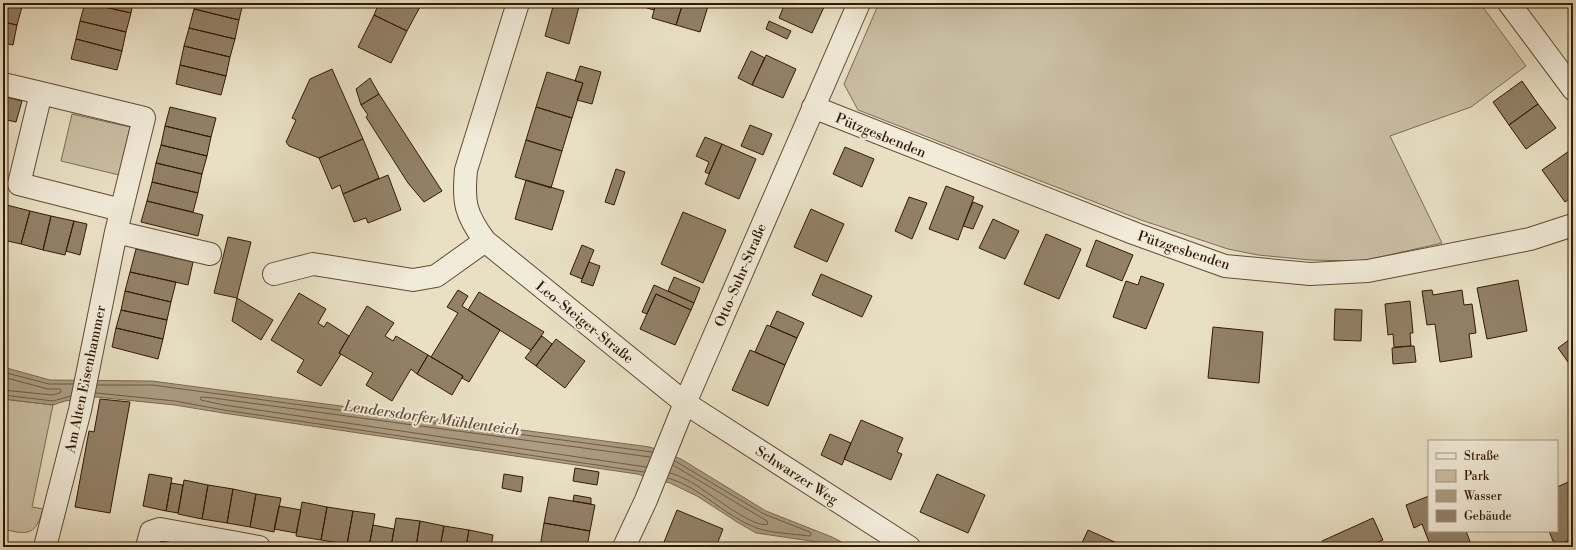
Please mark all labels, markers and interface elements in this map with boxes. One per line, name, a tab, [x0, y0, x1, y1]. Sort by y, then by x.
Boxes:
street label: Pützgesbenden	[833, 110, 929, 163]
street label: Otto-Suhr-Straße	[711, 221, 771, 330]
street label: Pützgesbenden	[1135, 227, 1233, 275]
street label: Leo-Steiger-Straße	[532, 278, 637, 368]
street label: Am Alten Eisenhammer	[61, 304, 110, 456]
water label: Lendersdorfer Mühlenteich	[342, 397, 522, 440]
legend	[1428, 440, 1558, 532]
street label: Schwarzer Weg	[752, 442, 842, 510]
text: Straße	[1464, 449, 1499, 464]
text: Park	[1464, 469, 1490, 484]
text: Wasser	[1463, 489, 1502, 504]
text: Gebäude	[1464, 509, 1512, 524]

